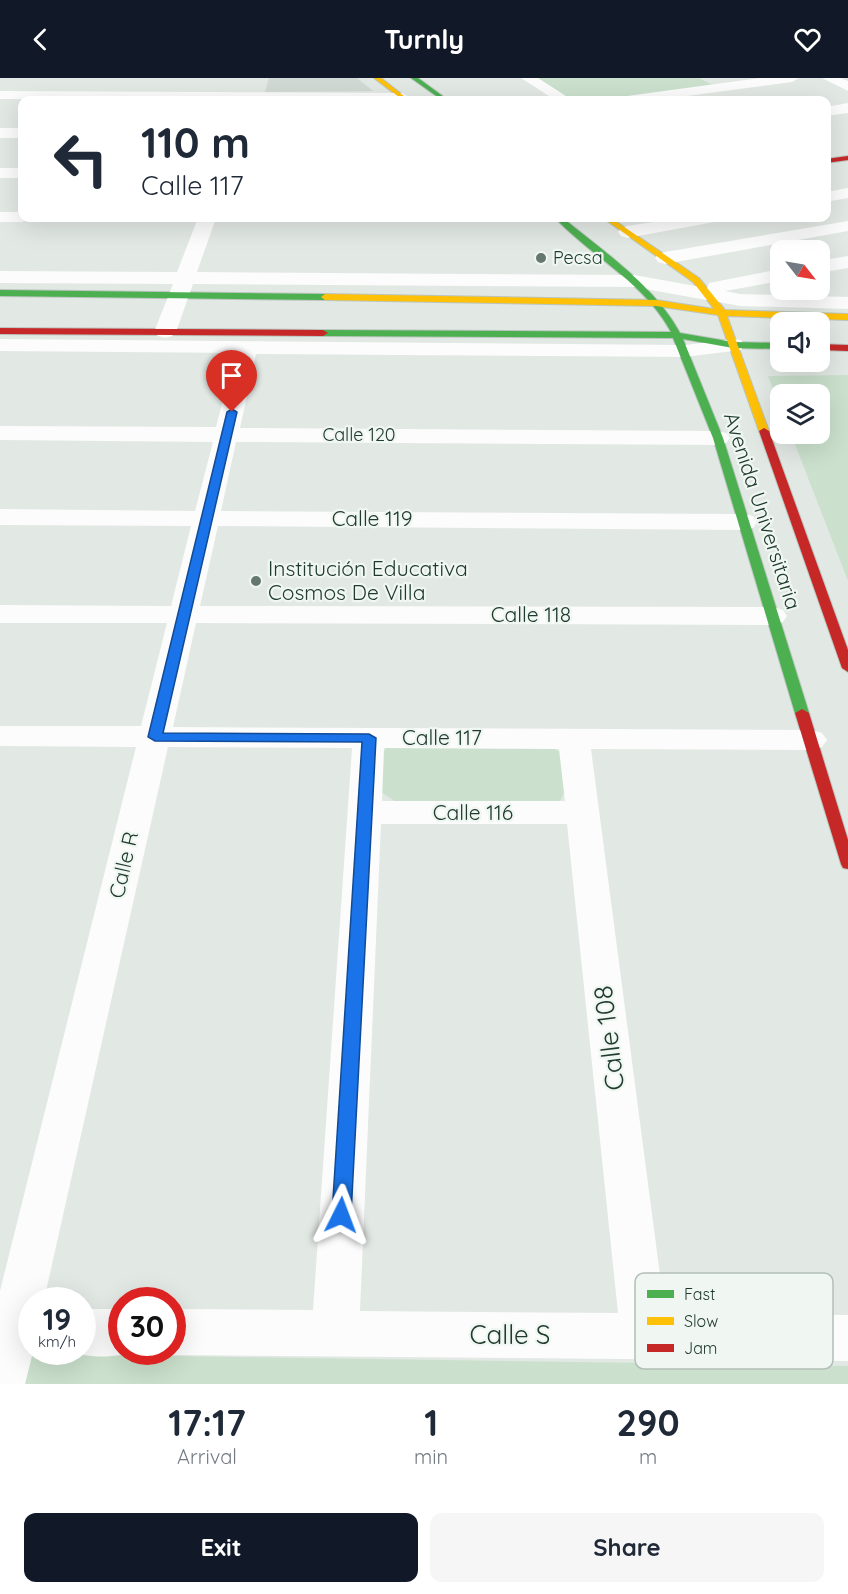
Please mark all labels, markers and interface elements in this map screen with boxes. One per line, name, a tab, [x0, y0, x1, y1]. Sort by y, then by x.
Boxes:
text: Turnly	[384, 22, 464, 56]
icon: back	[24, 23, 57, 56]
icon: heart	[791, 23, 824, 56]
text: 110 m	[141, 116, 250, 169]
icon: left	[42, 120, 120, 198]
text: Calle 117	[141, 168, 244, 202]
north arrow	[770, 240, 830, 300]
map controls	[770, 240, 830, 444]
place label: Pecsa	[553, 246, 603, 269]
marker: Pecsa	[534, 251, 548, 265]
button: sound	[770, 312, 830, 372]
pin	[206, 350, 257, 412]
icon: arrive	[215, 359, 248, 392]
button: layers	[770, 384, 830, 444]
street label: Avenida Universitaria	[719, 409, 807, 613]
street label: Calle 120	[322, 423, 396, 446]
street label: Calle 119	[332, 505, 412, 531]
place label: Institución Educativa Cosmos De Villa	[268, 555, 468, 605]
marker: Institución Educativa Cosmos De Villa	[249, 574, 263, 588]
street label: Calle 118	[491, 601, 571, 627]
street label: Calle 117	[402, 724, 482, 750]
street label: Calle 116	[433, 799, 513, 825]
street label: Calle R	[103, 829, 143, 901]
street label: Calle 108	[586, 984, 631, 1092]
position arrow	[309, 1183, 373, 1247]
legend	[635, 1273, 833, 1369]
text: Fast	[684, 1284, 715, 1304]
speed limit sign: 30	[108, 1287, 186, 1365]
text: 19	[43, 1300, 71, 1338]
text: Slow	[684, 1311, 718, 1331]
street label: Calle S	[470, 1318, 550, 1351]
text: km/h	[38, 1332, 76, 1351]
text: Jam	[684, 1338, 717, 1358]
text: 17:17	[168, 1400, 246, 1445]
text: 1	[424, 1400, 438, 1445]
text: 290	[617, 1400, 680, 1445]
text: Arrival	[177, 1444, 237, 1469]
text: min	[414, 1444, 448, 1469]
text: m	[639, 1444, 657, 1469]
button: Exit	[24, 1513, 418, 1582]
button: Share	[430, 1513, 824, 1582]

